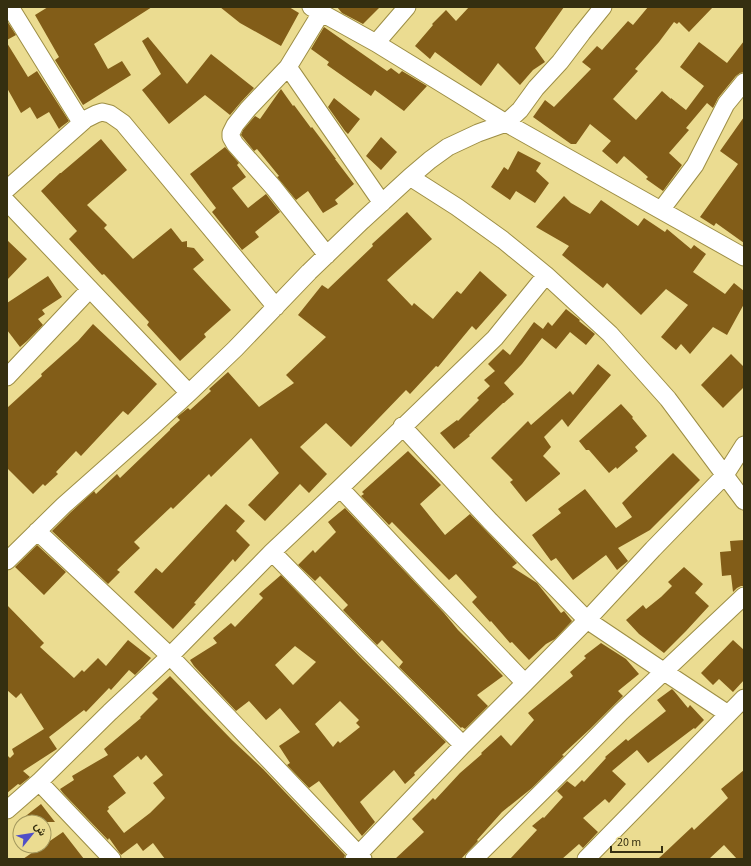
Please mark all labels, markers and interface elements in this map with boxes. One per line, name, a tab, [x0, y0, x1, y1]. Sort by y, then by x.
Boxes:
north arrow	[12, 814, 52, 854]
text: ش	[30, 820, 50, 839]
scale bar	[611, 828, 662, 854]
text: 20 m	[617, 834, 641, 851]

